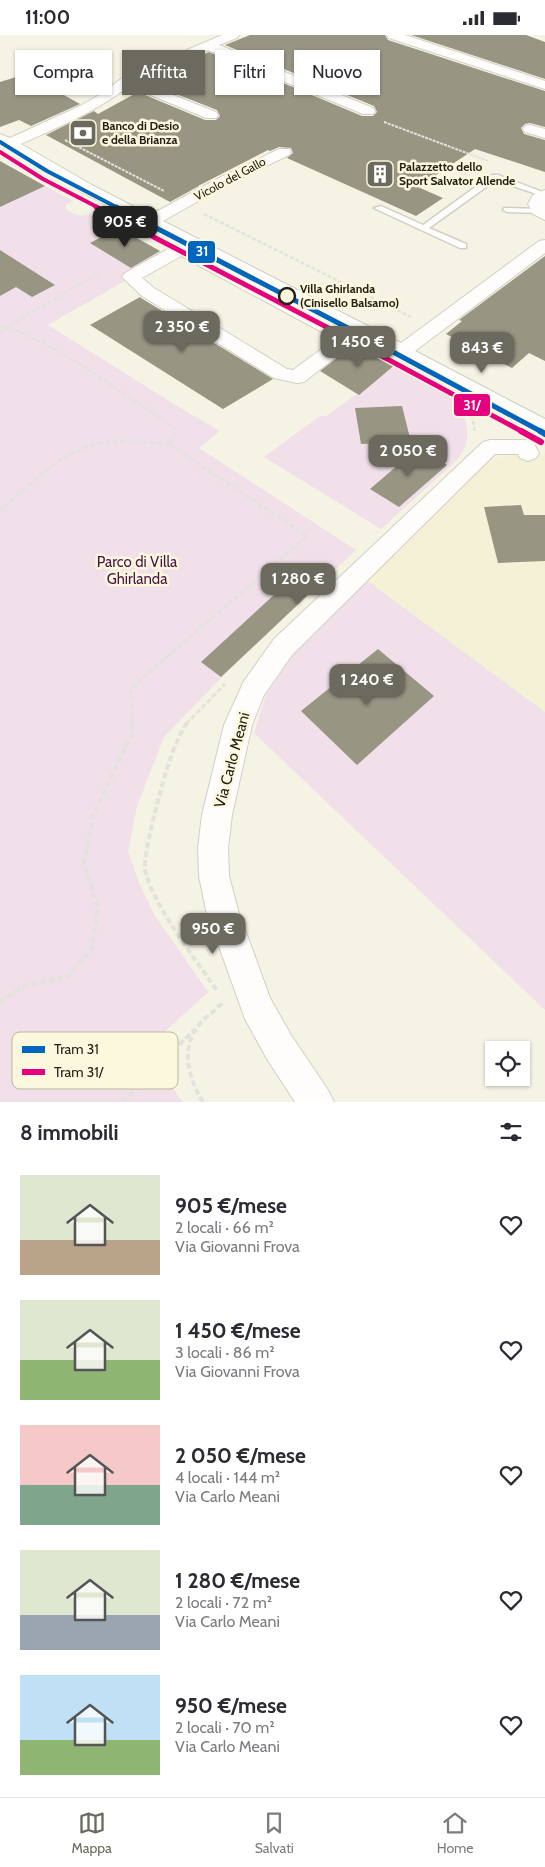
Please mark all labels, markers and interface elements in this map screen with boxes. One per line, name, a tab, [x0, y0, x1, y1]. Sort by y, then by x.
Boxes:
text: 11:00	[25, 6, 70, 29]
chip: Compra	[15, 50, 112, 95]
chip: Affitta	[122, 50, 205, 95]
chip: Filtri	[215, 50, 284, 95]
chip: Nuovo	[294, 50, 380, 95]
bank icon: Banco di Desio e della Brianza	[68, 118, 98, 148]
place label: Banco di Desio e della Brianza	[102, 118, 179, 147]
street label: Vicolo del Gallo	[191, 153, 268, 204]
building icon: Palazzetto dello Sport Salvator Allende	[365, 159, 395, 189]
place label: Palazzetto dello Sport Salvator Allende	[399, 159, 515, 188]
pin: 905 €	[90, 205, 160, 248]
text: 905 €	[104, 212, 146, 231]
line badge: 31	[187, 240, 216, 264]
text: 31	[196, 242, 208, 260]
place label: Villa Ghirlanda (Cinisello Balsamo)	[300, 281, 399, 310]
marker: Villa Ghirlanda (Cinisello Balsamo)	[278, 287, 296, 305]
pin: 2 350 €	[136, 311, 228, 353]
text: 2 350 €	[155, 317, 209, 336]
pin: 1 450 €	[312, 325, 404, 368]
pin: 843 €	[447, 331, 517, 374]
text: 1 450 €	[331, 332, 385, 351]
text: 843 €	[461, 338, 503, 357]
line badge: 31/	[453, 393, 491, 417]
text: 31/	[463, 396, 482, 414]
pin: 2 050 €	[362, 435, 454, 477]
text: 2 050 €	[379, 441, 437, 460]
park label: Parco di Villa Ghirlanda	[97, 553, 178, 588]
pin: 1 280 €	[252, 563, 344, 605]
text: 1 280 €	[272, 569, 324, 588]
pin: 1 240 €	[321, 663, 413, 706]
text: 1 240 €	[340, 670, 394, 689]
street label: Via Carlo Meani	[211, 710, 253, 810]
pin: 950 €	[178, 913, 248, 955]
text: 950 €	[192, 919, 234, 938]
legend	[12, 1032, 178, 1089]
text: Tram 31	[54, 1040, 99, 1058]
map controls	[485, 1041, 530, 1086]
button: locate	[485, 1041, 530, 1086]
text: Tram 31/	[54, 1063, 104, 1081]
icon: filters	[497, 1118, 525, 1146]
text: 8 immobili	[20, 1120, 119, 1145]
text: 905 €/mese	[175, 1193, 287, 1218]
icon: home	[60, 1195, 120, 1255]
icon: heart	[497, 1211, 525, 1239]
text: 2 locali · 66 m²	[175, 1218, 274, 1237]
text: Via Giovanni Frova	[175, 1237, 300, 1256]
text: 1 450 €/mese	[175, 1318, 301, 1343]
icon: home	[60, 1320, 120, 1380]
icon: heart	[497, 1336, 525, 1364]
text: 3 locali · 86 m²	[175, 1343, 275, 1362]
text: Via Giovanni Frova	[175, 1362, 300, 1381]
text: 2 050 €/mese	[175, 1443, 306, 1468]
icon: home	[60, 1445, 120, 1505]
icon: heart	[497, 1461, 525, 1489]
text: 4 locali · 144 m²	[175, 1468, 280, 1487]
text: Via Carlo Meani	[175, 1487, 280, 1506]
text: 1 280 €/mese	[175, 1568, 300, 1593]
icon: home	[60, 1570, 120, 1630]
icon: heart	[497, 1586, 525, 1614]
text: 2 locali · 72 m²	[175, 1593, 272, 1612]
text: Via Carlo Meani	[175, 1612, 280, 1631]
text: 950 €/mese	[175, 1693, 287, 1718]
icon: home	[60, 1695, 120, 1755]
icon: heart	[497, 1711, 525, 1739]
text: 2 locali · 70 m²	[175, 1718, 275, 1737]
text: Via Carlo Meani	[175, 1737, 280, 1756]
tab: Mappa	[71, 1809, 112, 1857]
tab: Salvati	[255, 1809, 294, 1857]
tab: Home	[437, 1809, 474, 1857]

